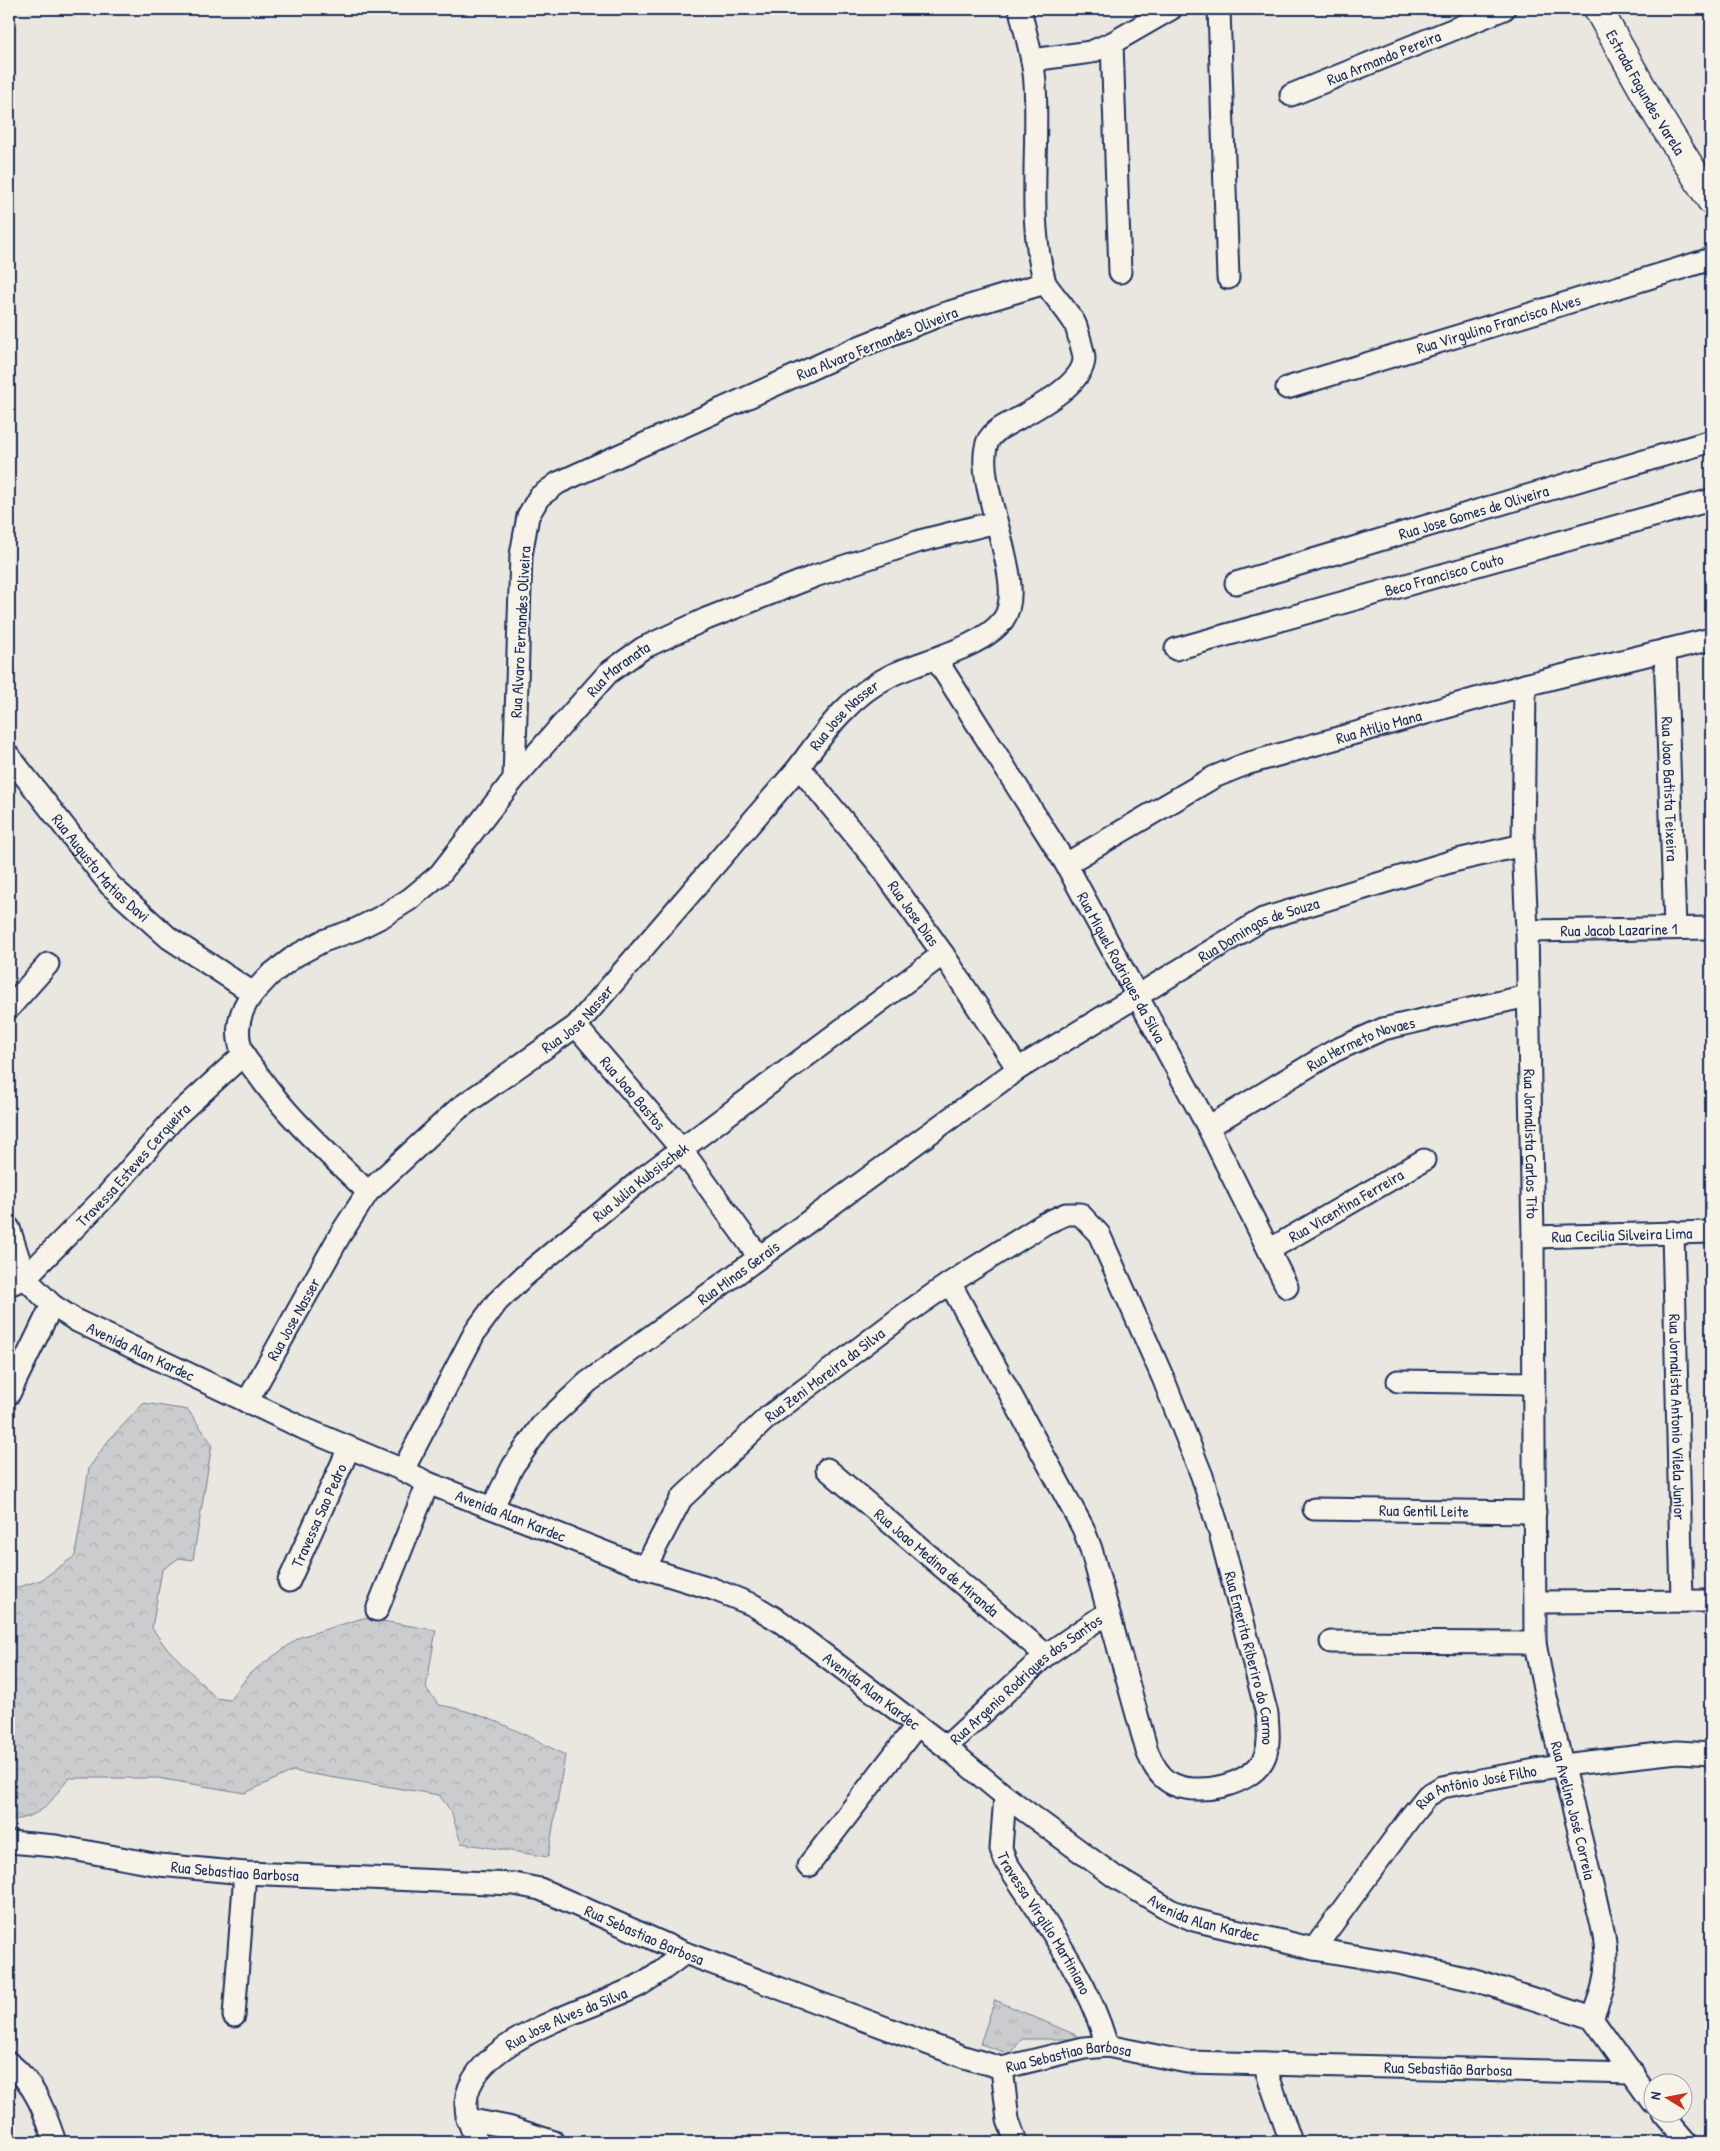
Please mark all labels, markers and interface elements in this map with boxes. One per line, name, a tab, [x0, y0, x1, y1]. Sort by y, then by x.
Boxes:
street label: Rua Armando Pereira	[1323, 25, 1444, 90]
street label: Estrada Fagundes Varela	[1601, 26, 1691, 159]
street label: Rua Virgulino Francisco Alves	[1414, 288, 1583, 359]
street label: Rua Alvaro Fernandes Oliveira	[793, 301, 961, 385]
street label: Rua Jose Gomes de Oliveira	[1396, 479, 1551, 545]
street label: Rua Alvaro Fernandes Oliveira	[505, 546, 535, 718]
street label: Beco Francisco Couto	[1382, 547, 1506, 601]
street label: Rua Maranata	[581, 636, 653, 701]
street label: Rua Jose Nasser	[804, 674, 883, 755]
street label: Rua Atilio Mana	[1333, 704, 1424, 749]
street label: Rua Joao Batista Teixeira	[1656, 716, 1684, 862]
street label: Rua Augusto Matias Davi	[47, 809, 155, 927]
street label: Rua Jose Dias	[883, 876, 945, 950]
street label: Rua Miguel Rodrigues da Silva	[1072, 888, 1171, 1046]
street label: Rua Domingos de Souza	[1194, 892, 1322, 967]
street label: Rua Jacob Lazarine 1	[1560, 918, 1678, 941]
street label: Rua Jose Nasser	[537, 980, 618, 1058]
street label: Rua Hermeto Novaes	[1302, 1011, 1417, 1076]
street label: Rua Joao Bastos	[595, 1051, 671, 1135]
street label: Rua Jornalista Carlos Tito	[1519, 1069, 1544, 1220]
street label: Travessa Esteves Cerqueira	[71, 1098, 195, 1231]
street label: Rua Julia Kubsischek	[587, 1137, 693, 1227]
street label: Rua Vicentina Ferreira	[1284, 1163, 1407, 1247]
street label: Rua Cecilia Silveira Lima	[1551, 1222, 1693, 1247]
street label: Rua Minas Gerais	[693, 1235, 784, 1310]
street label: Rua Jose Nasser	[261, 1273, 325, 1365]
street label: Rua Jornalista Antonio Vilela Junior	[1664, 1313, 1691, 1520]
street label: Avenida Alan Kardec	[83, 1316, 199, 1386]
street label: Rua Zeni Moreira da Silva	[760, 1322, 889, 1427]
street label: Travessa Sao Pedro	[286, 1459, 352, 1571]
street label: Avenida Alan Kardec	[453, 1484, 570, 1547]
street label: Rua Gentil Leite	[1379, 1499, 1470, 1522]
street label: Rua Joao Medina de Miranda	[870, 1503, 1004, 1621]
street label: Rua Emerita Riberiro do Carmo	[1219, 1569, 1279, 1746]
street label: Rua Argenio Rodrigues dos Santos	[945, 1609, 1106, 1749]
street label: Avenida Alan Kardec	[819, 1647, 926, 1735]
street label: Rua Avelino José Correia	[1546, 1739, 1601, 1882]
street label: Rua Antônio José Filho	[1410, 1759, 1539, 1814]
street label: Travessa Virgilio Martiniano	[992, 1848, 1097, 1998]
street label: Rua Sebastiao Barbosa	[170, 1855, 299, 1886]
street label: Avenida Alan Kardec	[1144, 1888, 1262, 1947]
street label: Rua Sebastiao Barbosa	[581, 1899, 707, 1970]
street label: Rua Jose Alves da Silva	[501, 1982, 630, 2055]
street label: Rua Sebastiao Barbosa	[1003, 2035, 1133, 2078]
street label: Rua Sebastião Barbosa	[1384, 2056, 1512, 2081]
north arrow	[1642, 2074, 1692, 2124]
text: N	[1645, 2090, 1665, 2101]

